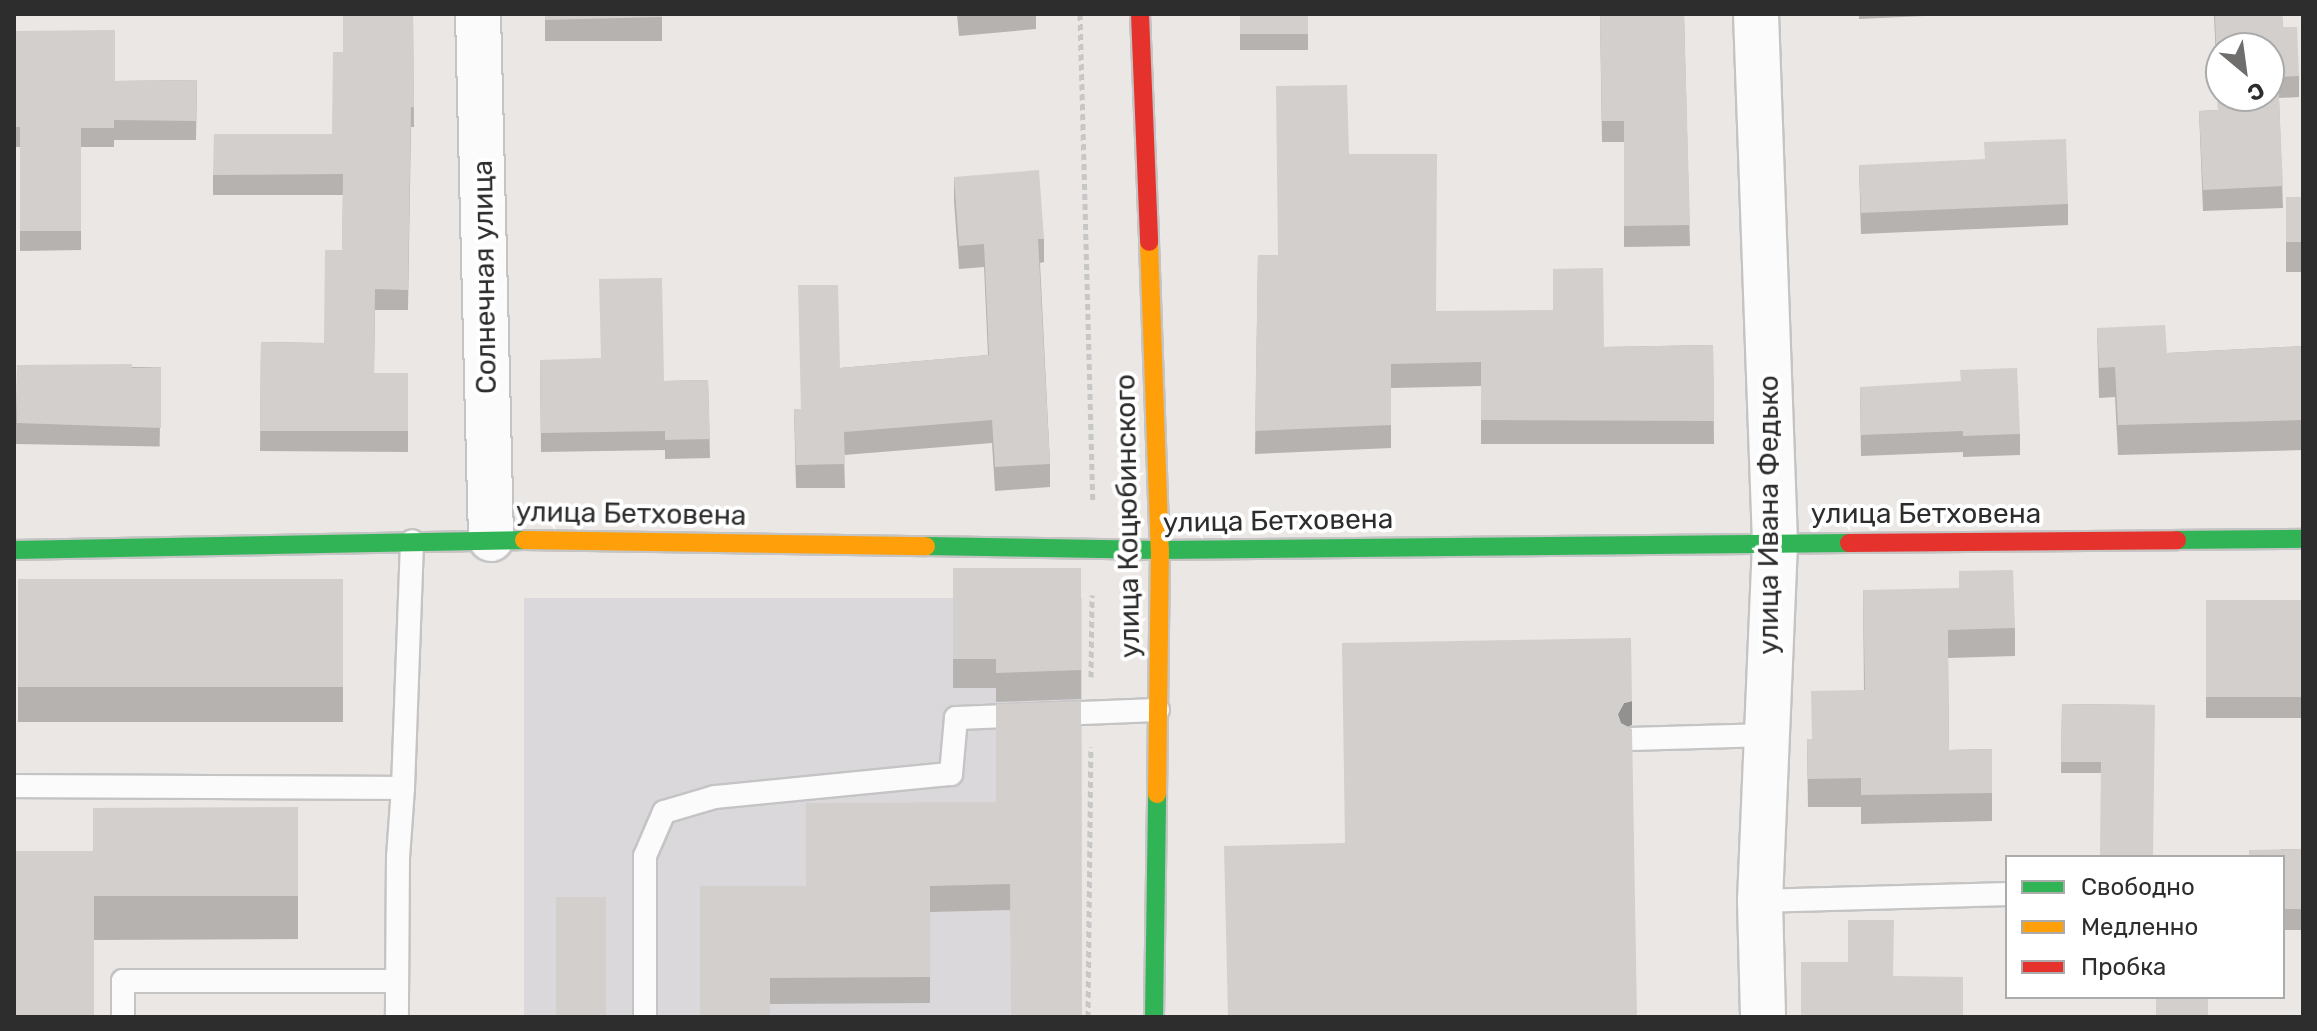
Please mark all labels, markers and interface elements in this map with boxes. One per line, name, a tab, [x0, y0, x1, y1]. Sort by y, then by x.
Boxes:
north arrow	[2205, 32, 2285, 112]
text: С	[2243, 76, 2269, 107]
street label: Солнечная улица	[466, 160, 504, 394]
street label: улица Коцюбинского	[1109, 374, 1147, 658]
street label: улица Ивана Федько	[1752, 375, 1786, 655]
street label: улица Бетховена	[516, 495, 746, 533]
street label: улица Бетховена	[1811, 497, 2041, 531]
street label: улица Бетховена	[1163, 502, 1393, 540]
legend	[2005, 855, 2285, 999]
text: Свободно	[2081, 873, 2195, 901]
text: Медленно	[2081, 913, 2198, 941]
text: Пробка	[2081, 953, 2166, 981]

